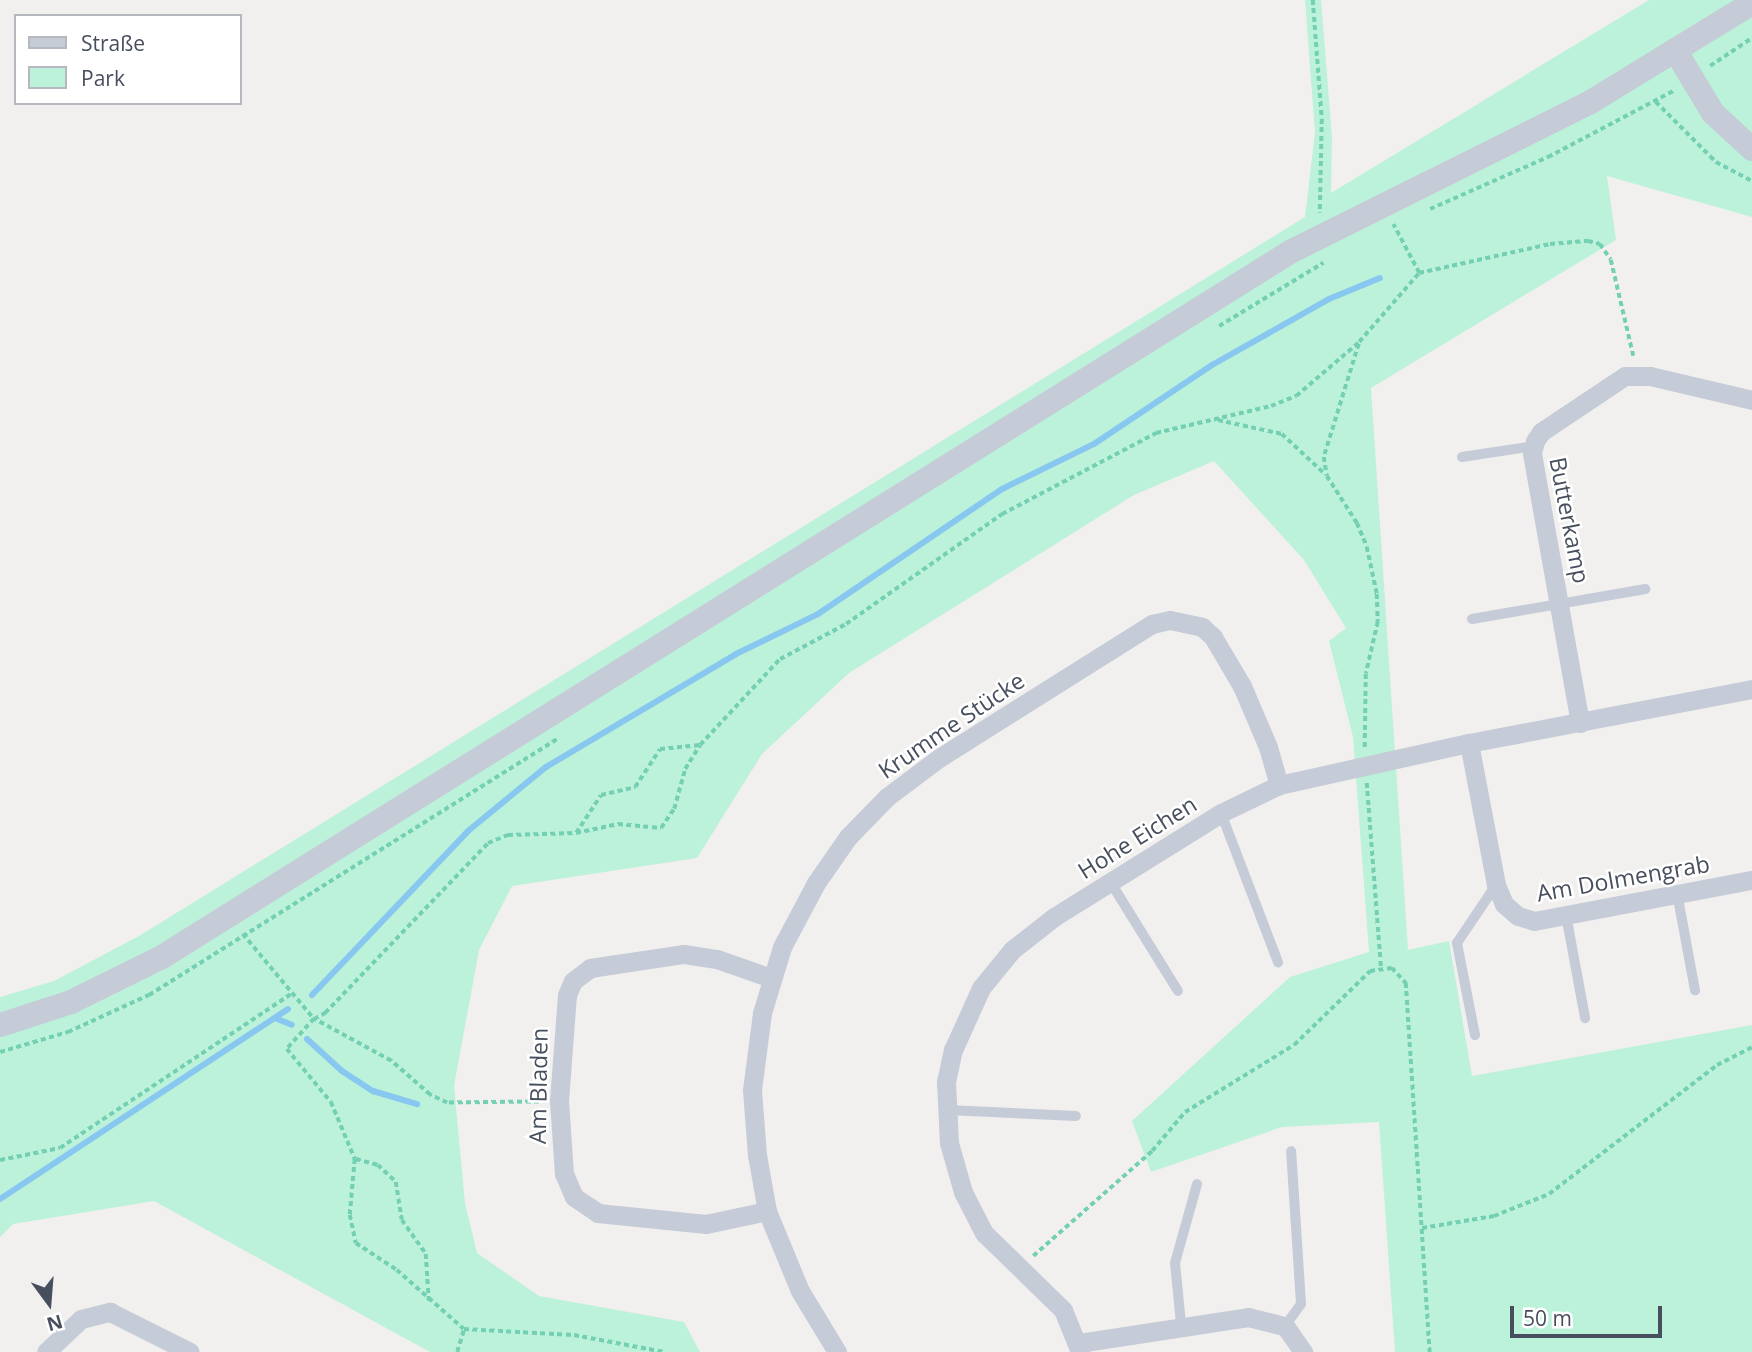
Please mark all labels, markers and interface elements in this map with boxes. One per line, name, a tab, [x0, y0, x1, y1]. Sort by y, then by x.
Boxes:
legend	[14, 14, 242, 105]
text: Straße	[81, 29, 145, 57]
text: Park	[81, 64, 125, 92]
street label: Butterkamp	[1544, 455, 1596, 585]
street label: Krumme Stücke	[873, 666, 1029, 784]
street label: Hohe Eichen	[1073, 790, 1201, 884]
street label: Am Dolmengrab	[1534, 849, 1712, 907]
street label: Am Bladen	[523, 1028, 553, 1144]
north arrow	[14, 1268, 84, 1338]
scale bar	[1514, 1292, 1666, 1336]
text: 50 m	[1523, 1304, 1572, 1332]
text: N	[44, 1309, 66, 1338]

